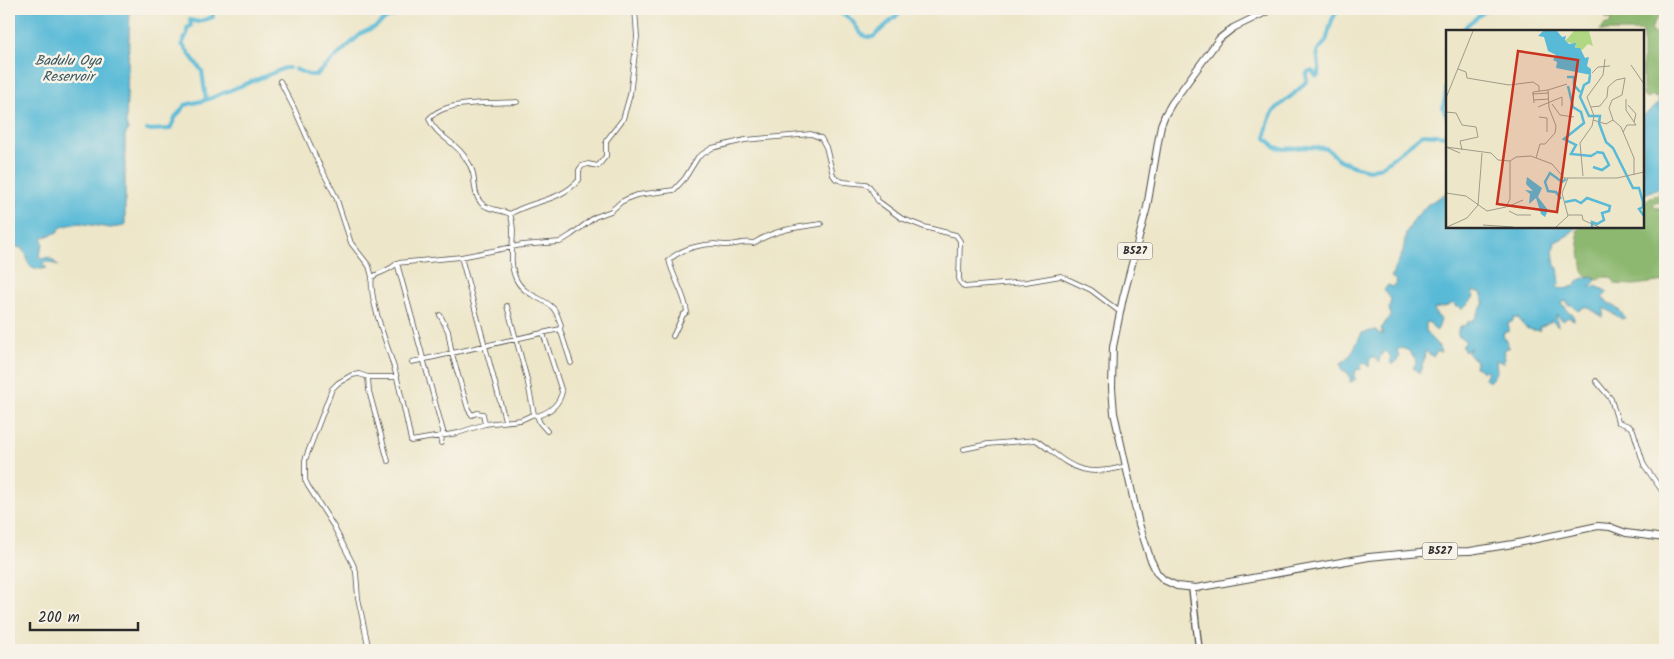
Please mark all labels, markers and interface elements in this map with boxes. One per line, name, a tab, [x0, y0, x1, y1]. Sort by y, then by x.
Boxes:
inset map	[1446, 30, 1644, 228]
water label: Badulu Oya Reservoir	[35, 50, 103, 88]
road number: B527	[1118, 242, 1152, 260]
road number: B527	[1422, 542, 1458, 560]
scale bar	[30, 599, 138, 631]
text: 200 m	[38, 606, 80, 630]

